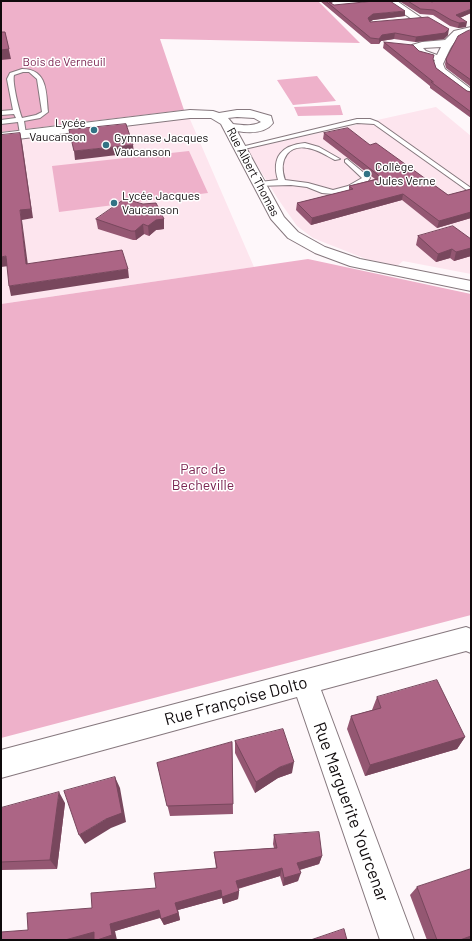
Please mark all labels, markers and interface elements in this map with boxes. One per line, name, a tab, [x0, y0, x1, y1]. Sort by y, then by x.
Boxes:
park label: Bois de Verneuil	[23, 55, 105, 69]
place label: Lycée Vaucanson	[29, 116, 86, 144]
marker: Lycée Vaucanson	[89, 125, 99, 135]
street label: Rue Albert Thomas	[224, 125, 282, 219]
place label: Gymnase Jacques Vaucanson	[114, 131, 208, 159]
marker: Gymnase Jacques Vaucanson	[101, 140, 111, 150]
place label: Collège Jules Verne	[375, 160, 436, 188]
marker: Collège Jules Verne	[362, 169, 372, 179]
place label: Lycée Jacques Vaucanson	[122, 189, 200, 217]
marker: Lycée Jacques Vaucanson	[109, 198, 119, 208]
park label: Parc de Becheville	[172, 461, 234, 494]
street label: Rue Françoise Dolto	[162, 672, 310, 730]
street label: Rue Marguerite Yourcenar	[309, 719, 393, 905]

